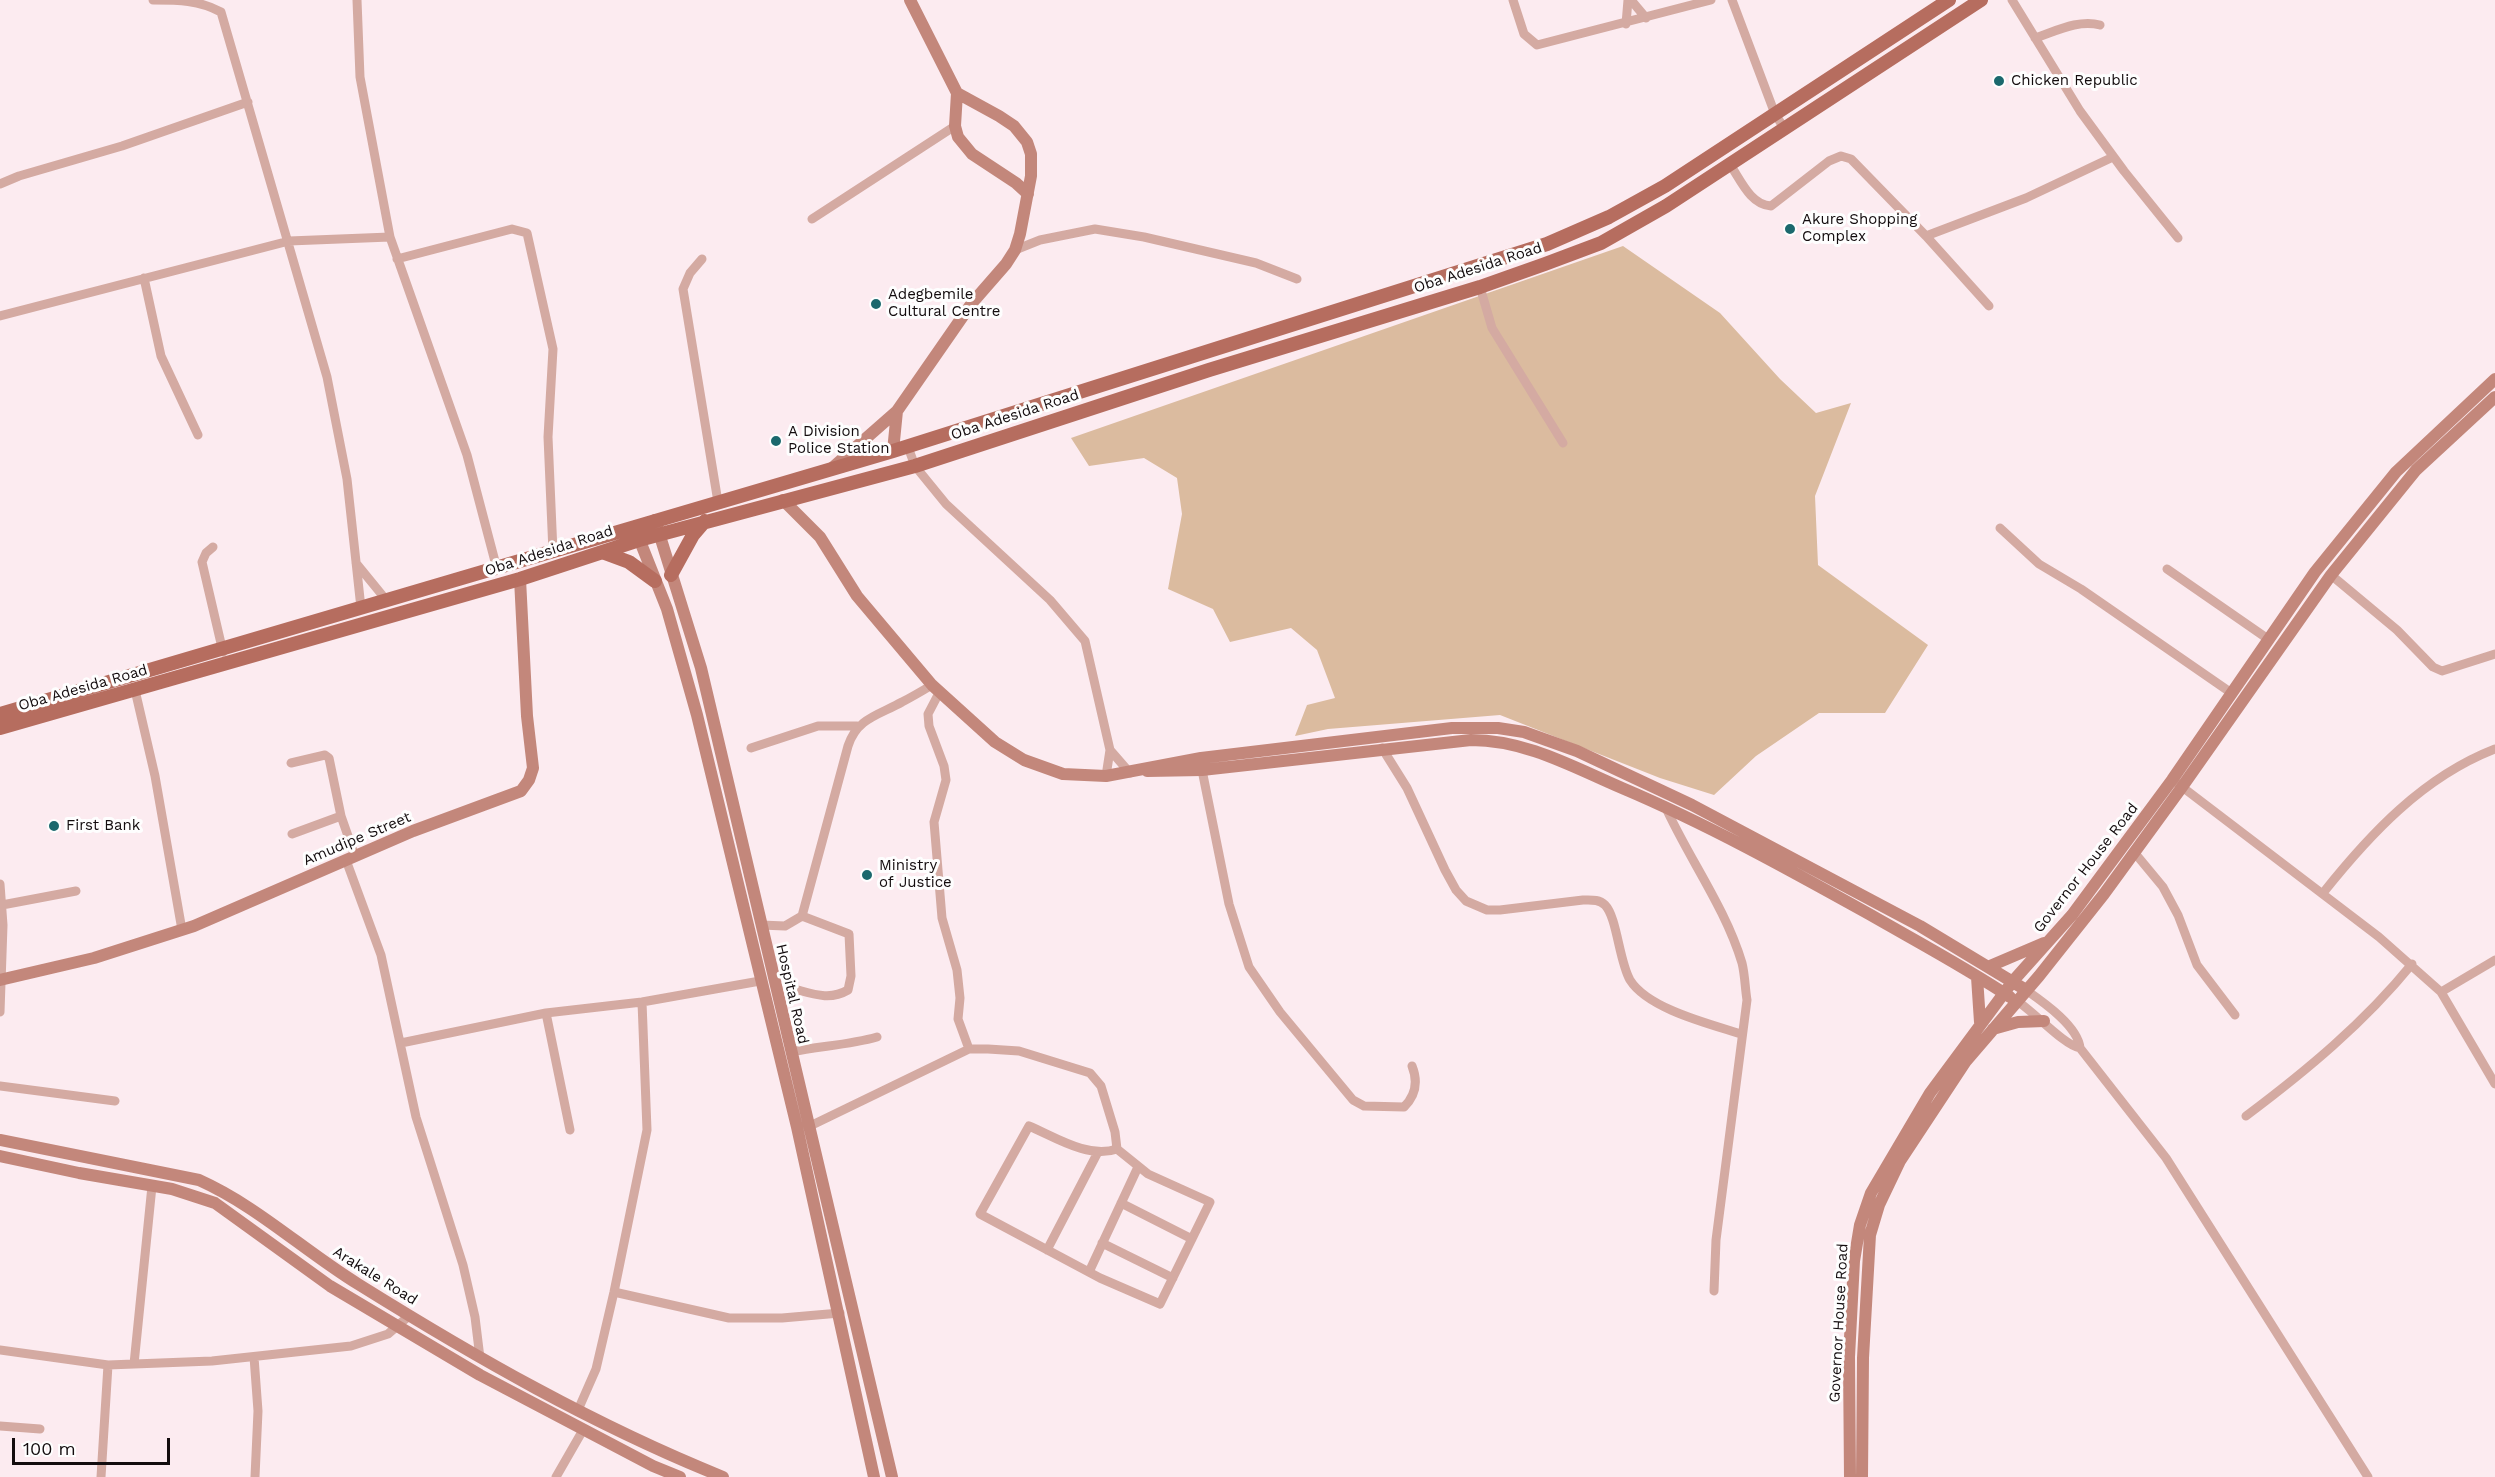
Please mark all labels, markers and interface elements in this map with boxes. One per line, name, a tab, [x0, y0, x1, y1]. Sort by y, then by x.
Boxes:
place label: Chicken Republic	[2011, 72, 2138, 90]
marker: Chicken Republic	[1992, 74, 2006, 88]
place label: Akure Shopping Complex	[1802, 211, 1917, 246]
marker: Akure Shopping Complex	[1783, 222, 1797, 236]
street label: Oba Adesida Road	[1412, 239, 1544, 297]
place label: Adegbemile Cultural Centre	[888, 286, 1000, 321]
marker: Adegbemile Cultural Centre	[869, 297, 883, 311]
street label: Oba Adesida Road	[949, 386, 1081, 444]
place label: A Division Police Station	[788, 423, 889, 458]
marker: A Division Police Station	[769, 434, 783, 448]
street label: Oba Adesida Road	[483, 522, 615, 580]
street label: Oba Adesida Road	[16, 661, 150, 715]
street label: Governor House Road	[2030, 800, 2142, 936]
street label: Amudipe Street	[300, 808, 414, 870]
place label: First Bank	[66, 817, 140, 835]
marker: First Bank	[47, 819, 61, 833]
place label: Ministry of Justice	[879, 857, 952, 892]
marker: Ministry of Justice	[860, 868, 874, 882]
street label: Hospital Road	[772, 942, 812, 1046]
street label: Arakale Road	[329, 1243, 421, 1309]
street label: Governor House Road	[1826, 1243, 1852, 1403]
scale bar	[15, 1426, 172, 1464]
text: 100 m	[23, 1438, 76, 1459]

